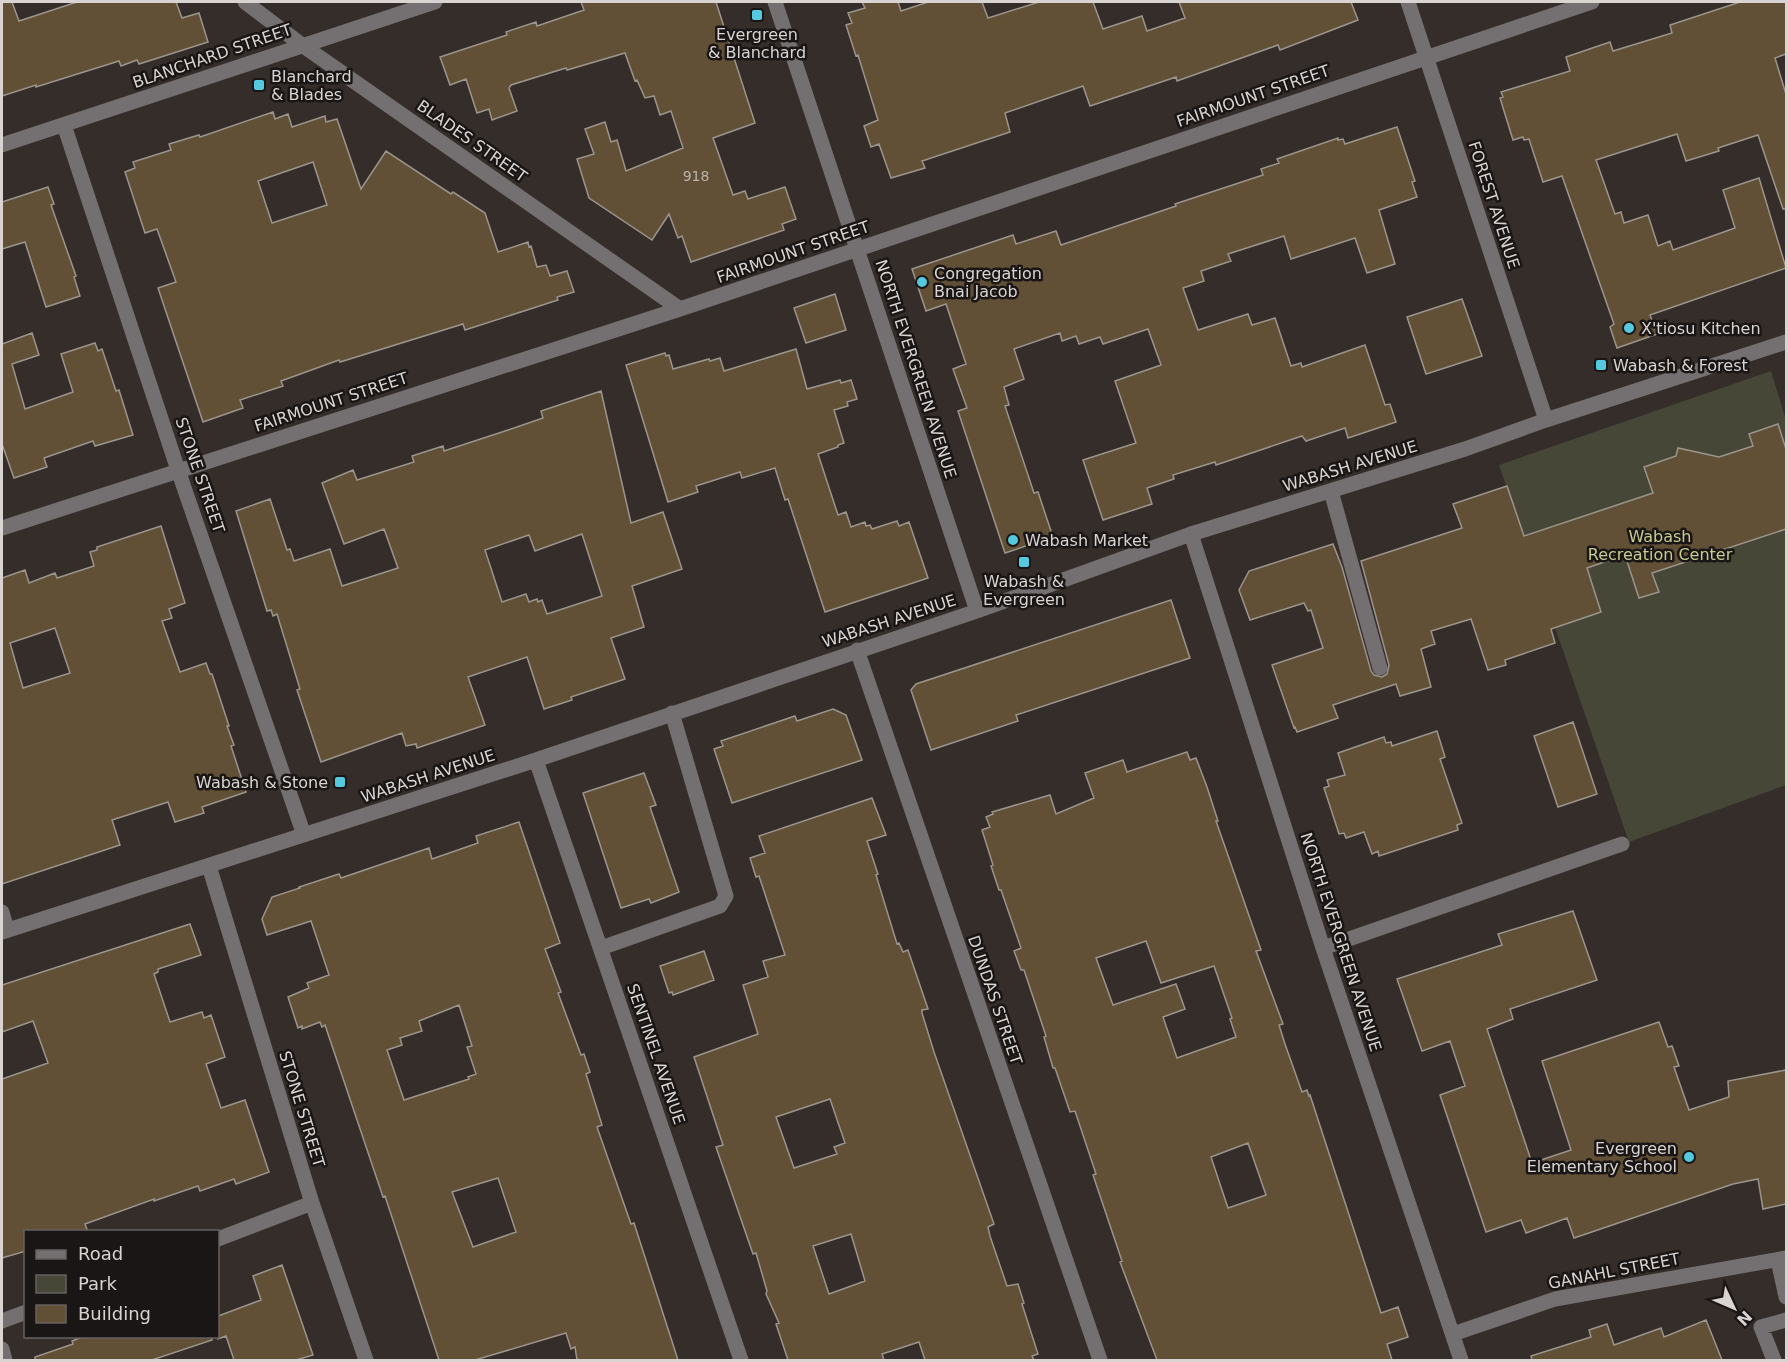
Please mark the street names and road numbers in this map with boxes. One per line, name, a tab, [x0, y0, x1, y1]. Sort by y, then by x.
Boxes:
street label: BLANCHARD STREET	[130, 20, 294, 92]
street label: FAIRMOUNT STREET	[1174, 61, 1332, 131]
street label: BLADES STREET	[413, 96, 531, 186]
street label: FOREST AVENUE	[1464, 139, 1524, 271]
street label: FAIRMOUNT STREET	[714, 217, 872, 287]
street label: NORTH EVERGREEN AVENUE	[872, 257, 960, 481]
street label: FAIRMOUNT STREET	[252, 368, 410, 436]
street label: STONE STREET	[171, 415, 229, 535]
street label: WABASH AVENUE	[1280, 436, 1420, 496]
street label: WABASH AVENUE	[820, 590, 958, 652]
street label: WABASH AVENUE	[359, 745, 497, 807]
street label: NORTH EVERGREEN AVENUE	[1297, 830, 1385, 1054]
street label: DUNDAS STREET	[964, 933, 1026, 1067]
street label: SENTINEL AVENUE	[623, 981, 689, 1127]
street label: STONE STREET	[275, 1048, 329, 1170]
street label: GANAHL STREET	[1547, 1249, 1681, 1293]

